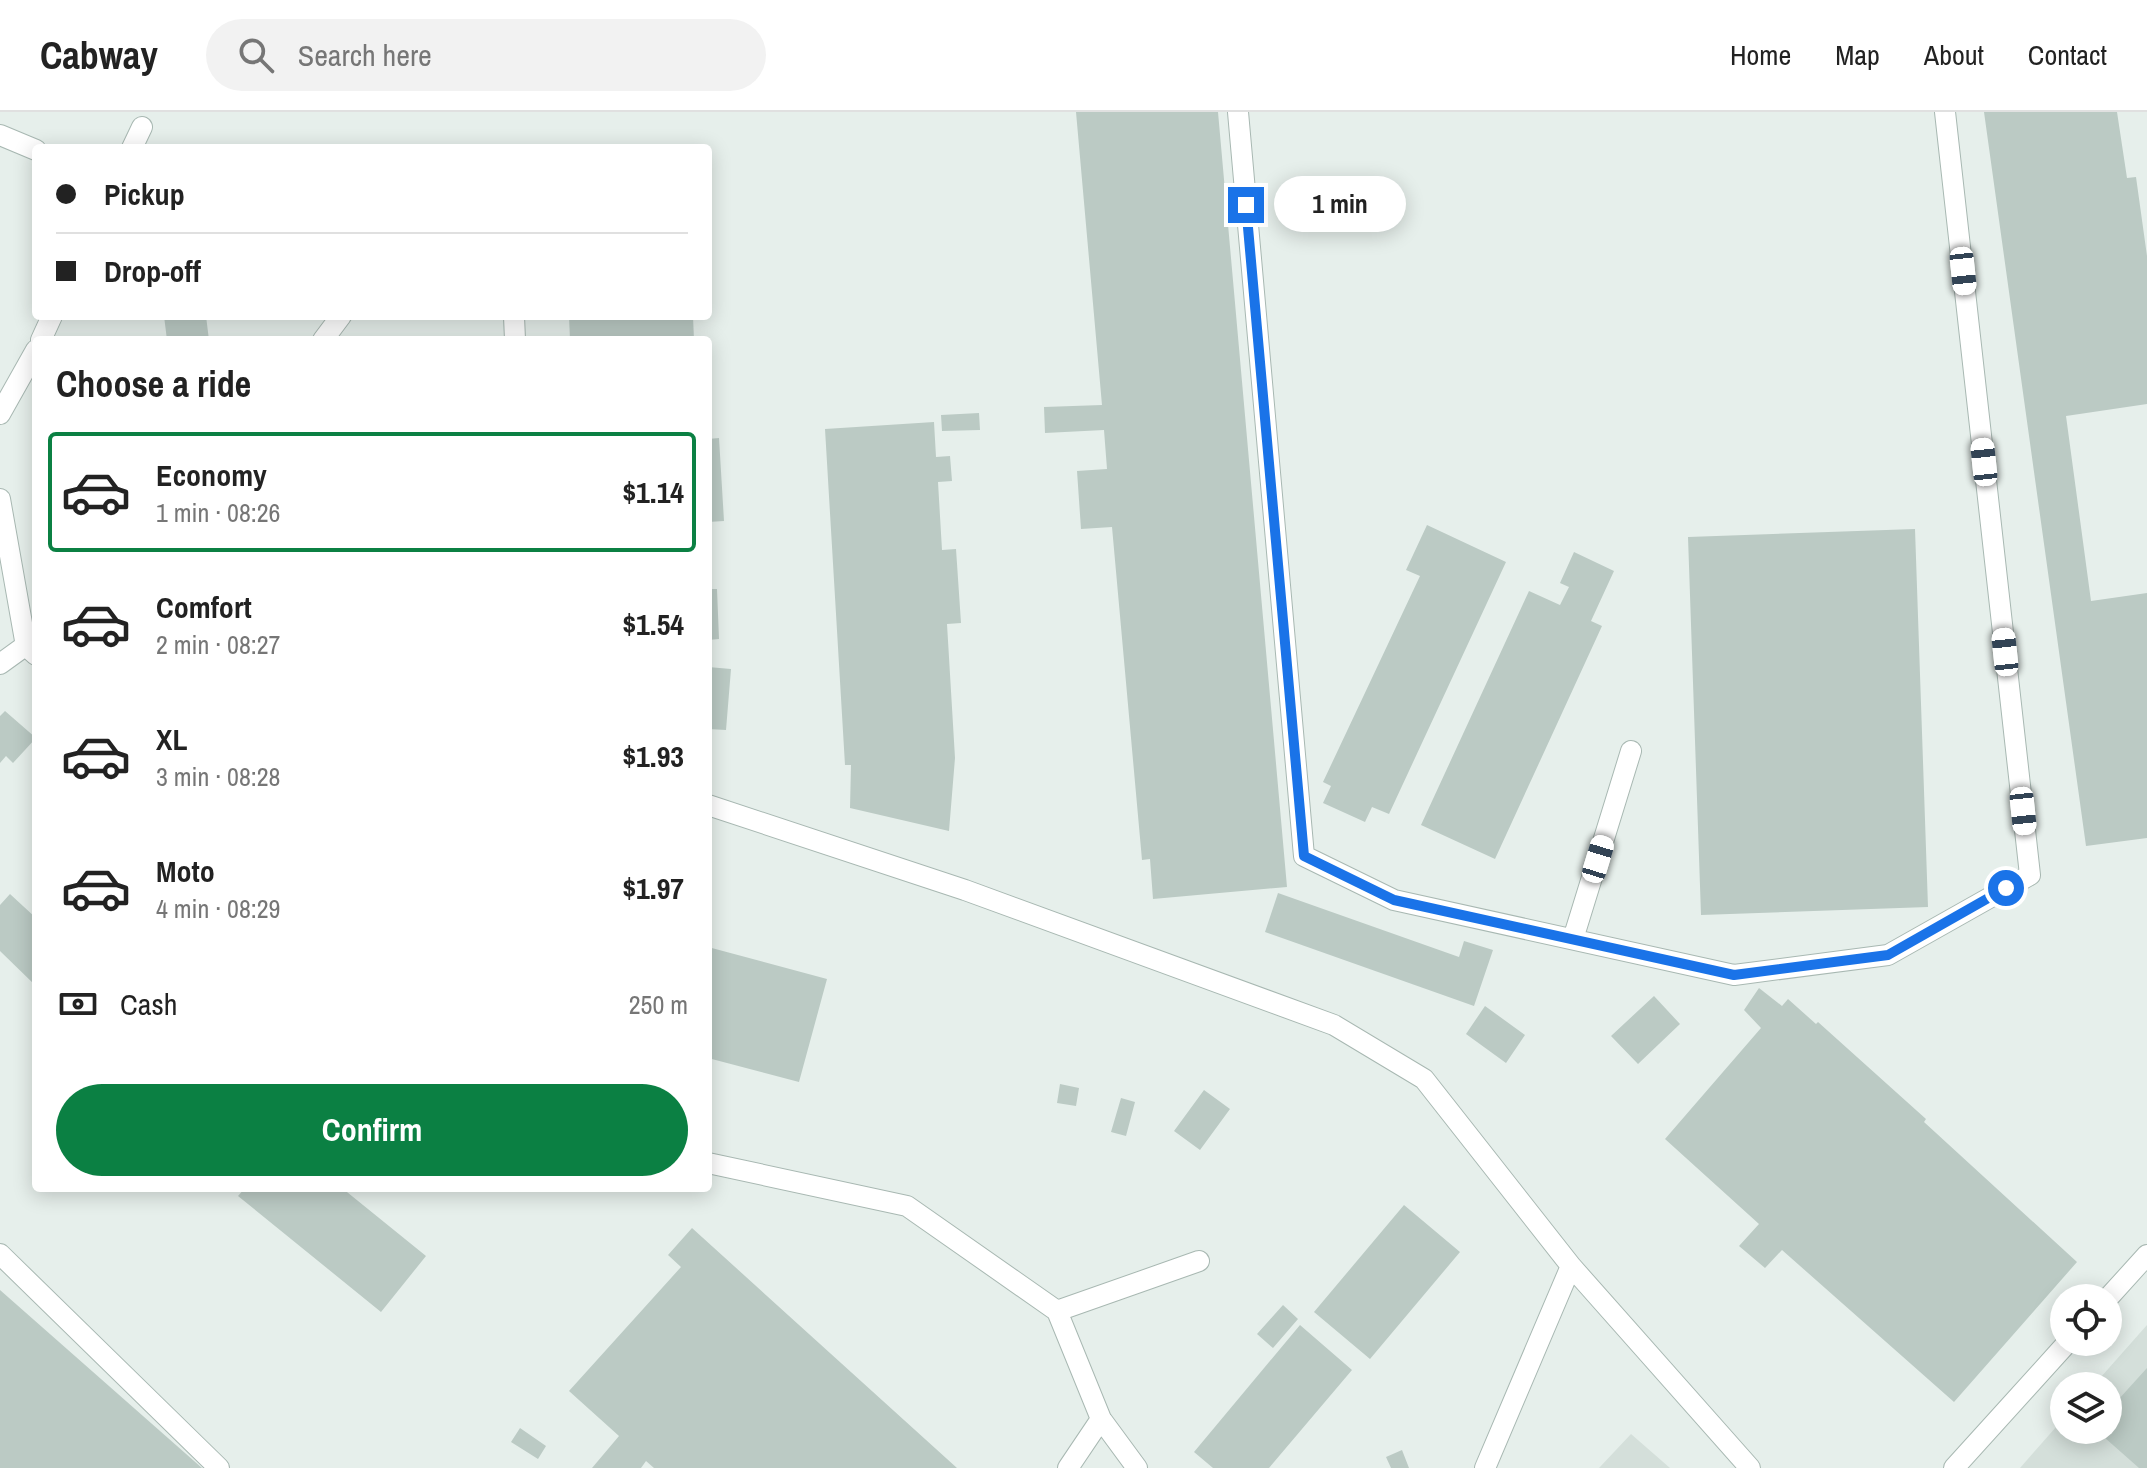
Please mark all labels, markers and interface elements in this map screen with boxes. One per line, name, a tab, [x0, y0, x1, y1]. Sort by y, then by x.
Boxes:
search box	[206, 19, 766, 91]
text: Cabway	[40, 30, 158, 81]
icon: search	[234, 33, 278, 77]
text: Search here	[298, 35, 432, 75]
text: Home	[1730, 36, 1791, 74]
text: Map	[1835, 36, 1880, 74]
text: About	[1924, 36, 1984, 74]
text: Contact	[2028, 36, 2107, 74]
text: Pickup	[104, 174, 185, 214]
callout: 1 min	[1274, 177, 1406, 233]
text: 1 min	[1312, 186, 1368, 221]
route end	[1228, 187, 1264, 223]
car	[1949, 246, 1977, 296]
text: Drop-off	[104, 251, 201, 291]
text: Choose a ride	[56, 360, 251, 408]
car	[1970, 437, 1998, 487]
text: Economy	[156, 455, 267, 495]
icon: car	[60, 456, 132, 528]
text: $1.14	[622, 472, 684, 512]
text: 1 min · 08:26	[156, 495, 280, 530]
text: Comfort	[156, 587, 252, 627]
icon: car	[60, 588, 132, 660]
text: $1.54	[622, 604, 684, 644]
text: 2 min · 08:27	[156, 627, 280, 662]
car	[1991, 627, 2019, 677]
text: XL	[156, 719, 187, 759]
icon: car	[60, 720, 132, 792]
text: $1.93	[622, 736, 684, 776]
text: 3 min · 08:28	[156, 759, 280, 794]
car	[2009, 786, 2037, 836]
car	[1580, 833, 1616, 885]
text: Moto	[156, 851, 215, 891]
icon: car	[60, 852, 132, 924]
text: $1.97	[622, 868, 684, 908]
route start	[1988, 870, 2024, 906]
text: 4 min · 08:29	[156, 891, 280, 926]
icon: cash	[56, 982, 100, 1026]
text: Cash	[120, 984, 177, 1024]
text: 250 m	[629, 987, 688, 1022]
button: Confirm	[56, 1084, 688, 1176]
map controls	[2050, 1284, 2122, 1444]
button: locate	[2050, 1284, 2122, 1356]
button: layers	[2050, 1372, 2122, 1444]

